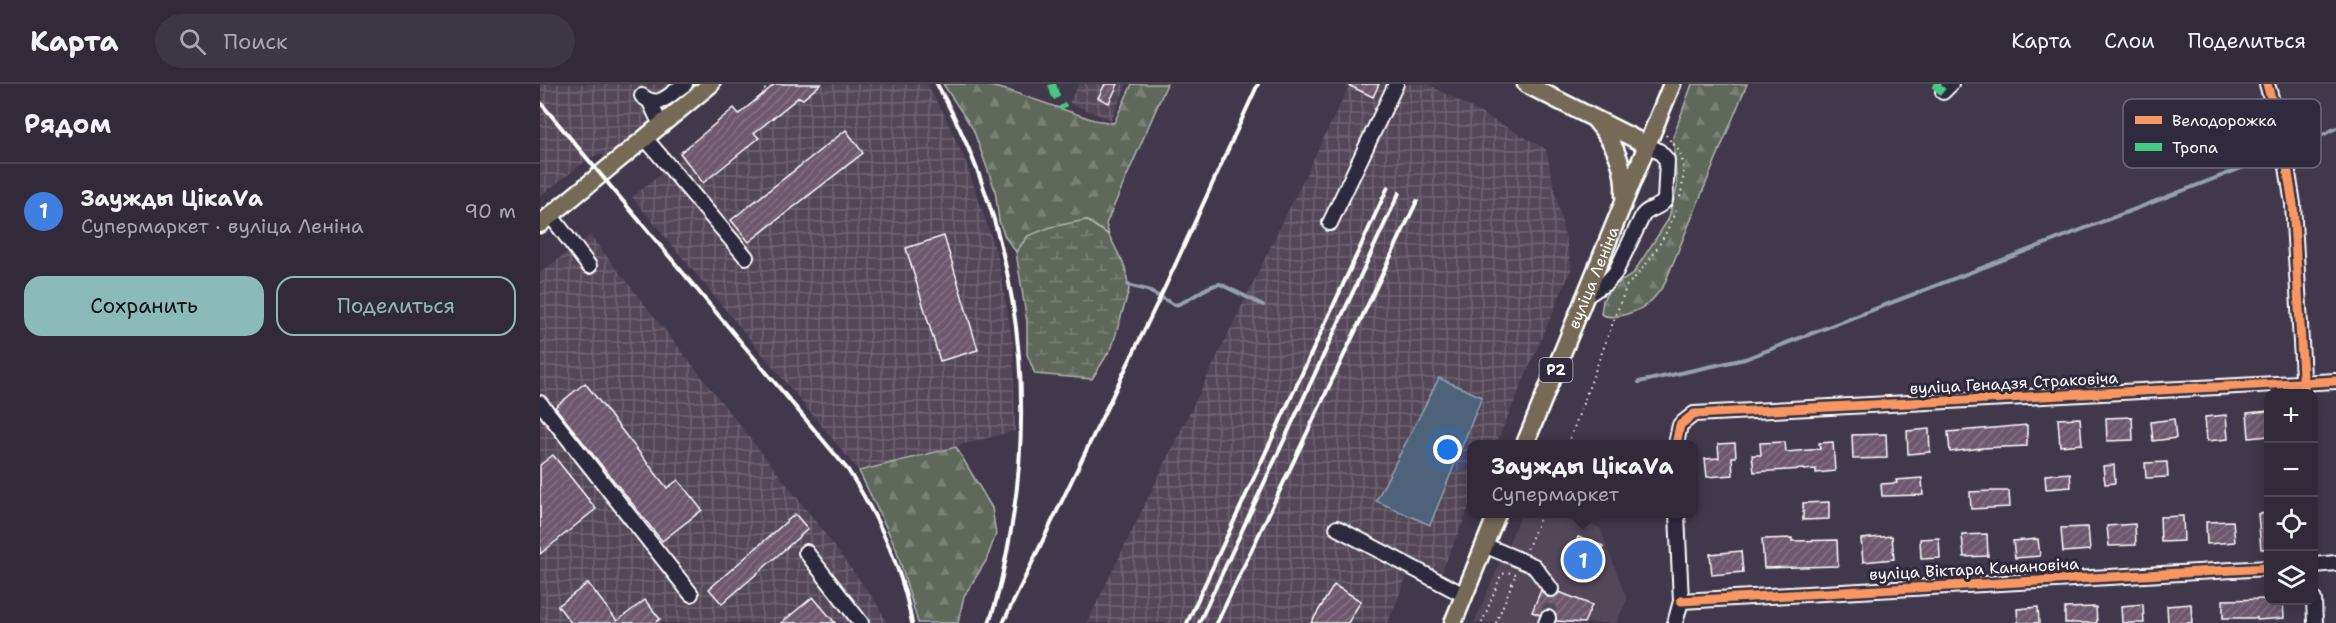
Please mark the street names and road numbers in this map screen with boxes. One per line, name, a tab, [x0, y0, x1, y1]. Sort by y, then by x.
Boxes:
street label: вуліца Леніна	[1563, 223, 1623, 332]
road number: Р2	[1540, 358, 1572, 382]
street label: вуліца Генадзя Страковіча	[1909, 367, 2119, 399]
street label: вуліца Віктара Канановіча	[1869, 553, 2079, 585]

